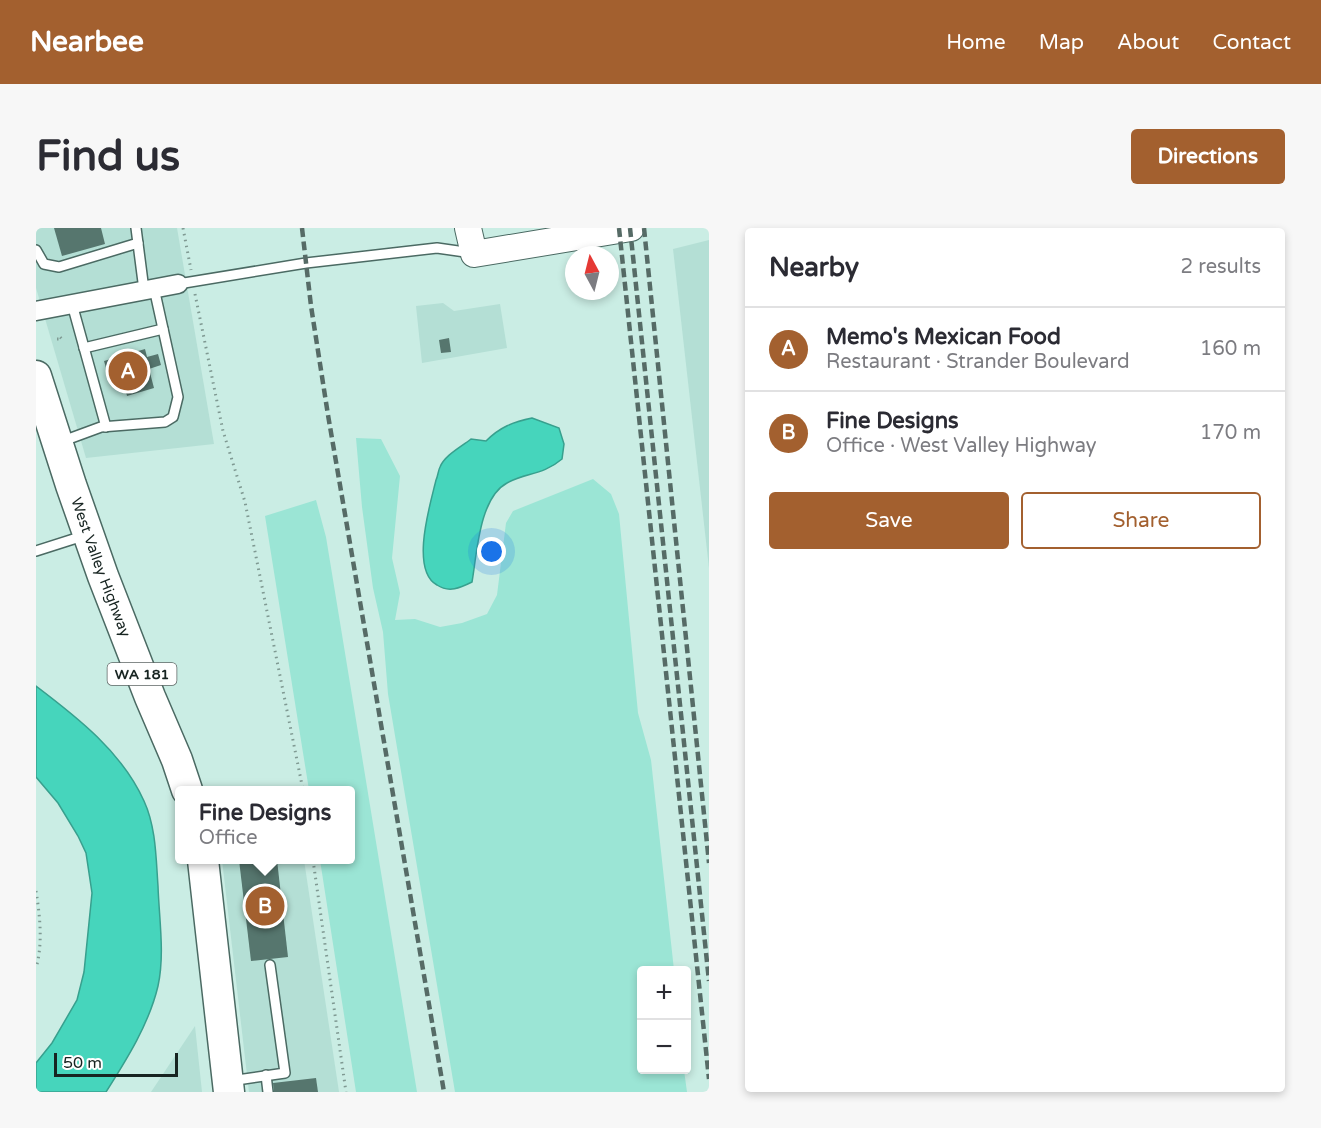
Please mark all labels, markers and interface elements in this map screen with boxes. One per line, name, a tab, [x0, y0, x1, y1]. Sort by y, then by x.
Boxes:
text: Nearbee	[30, 25, 144, 59]
text: Home	[946, 30, 1006, 55]
text: Map	[1039, 30, 1084, 55]
text: About	[1117, 30, 1179, 55]
text: Contact	[1212, 30, 1291, 55]
button: Directions	[1131, 129, 1285, 184]
text: Find us	[36, 131, 180, 182]
north arrow	[565, 246, 619, 300]
text: Nearby	[769, 252, 859, 283]
text: 2 results	[1181, 255, 1261, 279]
text: Memo's Mexican Food	[826, 324, 1061, 350]
text: A	[781, 337, 796, 361]
text: 160 m	[1200, 337, 1261, 361]
pin: A	[108, 348, 148, 394]
text: Restaurant · Strander Boulevard	[826, 350, 1130, 374]
text: Fine Designs	[826, 408, 959, 434]
text: B	[782, 421, 795, 445]
text: 170 m	[1200, 421, 1261, 445]
text: Office · West Valley Highway	[826, 434, 1097, 458]
button: Save	[769, 492, 1009, 549]
button: Share	[1021, 492, 1261, 549]
street label: West Valley Highway	[67, 495, 135, 640]
your location	[477, 537, 506, 566]
road number: WA 181	[108, 663, 176, 685]
popup	[175, 786, 355, 864]
text: Fine Designs	[199, 800, 331, 826]
text: Office	[199, 826, 257, 850]
pin: B	[246, 884, 284, 928]
map controls	[637, 966, 691, 1074]
button: +	[637, 966, 691, 1020]
button: −	[637, 1020, 691, 1074]
scale bar	[54, 1050, 178, 1078]
text: 50 m	[63, 1053, 102, 1073]

